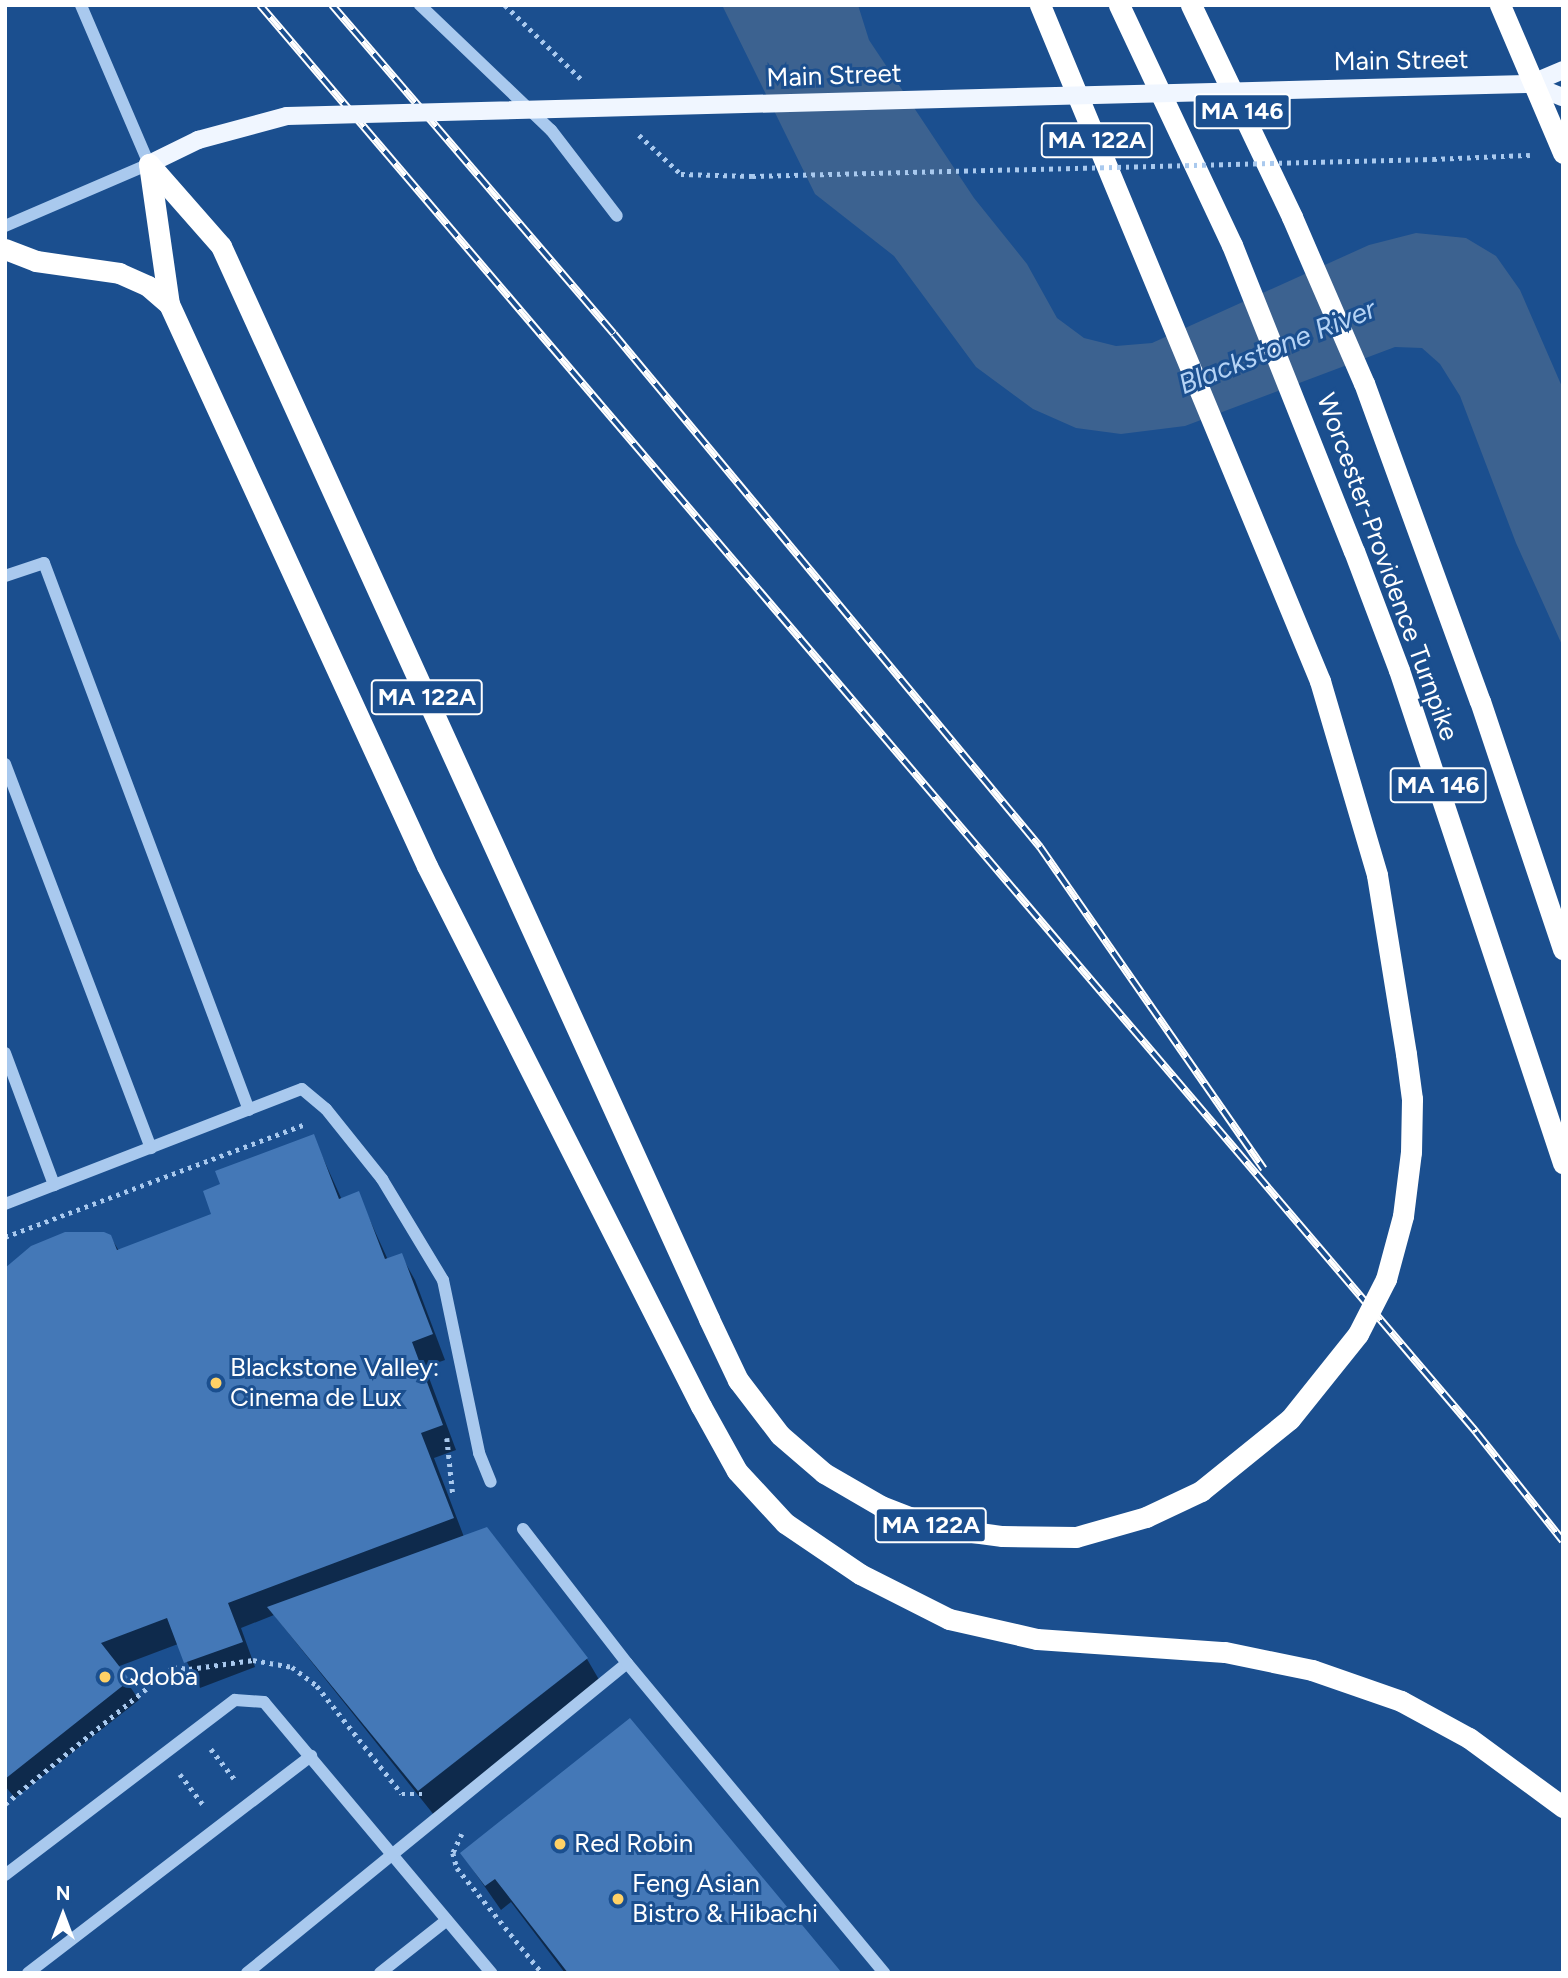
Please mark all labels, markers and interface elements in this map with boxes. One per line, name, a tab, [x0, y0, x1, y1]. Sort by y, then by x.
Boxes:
street label: Main Street	[1333, 44, 1469, 78]
street label: Main Street	[766, 58, 902, 94]
road number: MA 146	[1193, 90, 1291, 132]
road number: MA 122A	[1039, 120, 1155, 160]
water label: Blackstone River	[1173, 291, 1381, 401]
street label: Worcester-Providence Turnpike	[1310, 389, 1464, 745]
road number: MA 122A	[369, 676, 485, 718]
road number: MA 146	[1389, 764, 1487, 806]
place label: Blackstone Valley: Cinema de Lux	[230, 1352, 439, 1414]
marker: Blackstone Valley: Cinema de Lux	[208, 1375, 224, 1391]
road number: MA 122A	[873, 1504, 989, 1546]
place label: Qdoba	[119, 1661, 198, 1693]
marker: Qdoba	[97, 1669, 113, 1685]
place label: Red Robin	[574, 1828, 693, 1860]
marker: Red Robin	[552, 1836, 568, 1852]
place label: Feng Asian Bistro & Hibachi	[632, 1868, 818, 1930]
north arrow	[28, 1880, 98, 1950]
text: N	[56, 1882, 70, 1905]
marker: Feng Asian Bistro & Hibachi	[610, 1891, 626, 1907]

